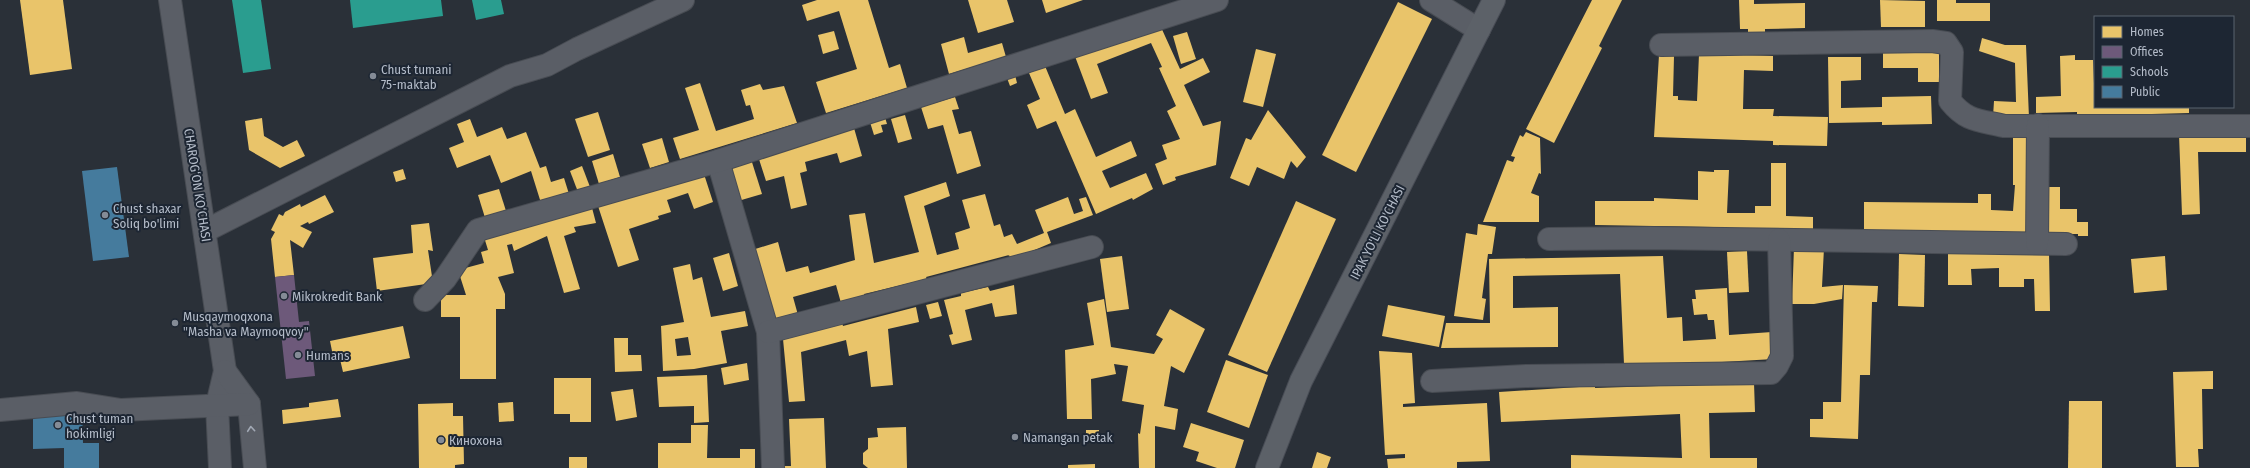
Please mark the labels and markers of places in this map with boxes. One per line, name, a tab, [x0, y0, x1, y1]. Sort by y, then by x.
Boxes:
place label: Chust tumani 75-maktab	[381, 62, 452, 92]
marker: Chust tumani 75-maktab	[368, 71, 378, 81]
place label: Chust shaxar Soliq bo'limi	[113, 201, 182, 231]
marker: Chust shaxar Soliq bo'limi	[100, 210, 110, 220]
place label: Mikrokredit Bank	[292, 289, 383, 304]
marker: Mikrokredit Bank	[279, 291, 289, 301]
place label: Musqaymoqxona "Masha va Maymoqvoy"	[183, 309, 309, 339]
marker: Musqaymoqxona "Masha va Maymoqvoy"	[170, 318, 180, 328]
place label: Humans	[306, 348, 350, 363]
marker: Humans	[293, 350, 303, 360]
place label: Chust tuman hokimligi	[66, 411, 133, 441]
marker: Chust tuman hokimligi	[53, 420, 63, 430]
place label: Namangan petak	[1023, 430, 1113, 445]
marker: Namangan petak	[1010, 432, 1020, 442]
place label: Кинохона	[449, 433, 502, 448]
marker: Кинохона	[436, 435, 446, 445]

